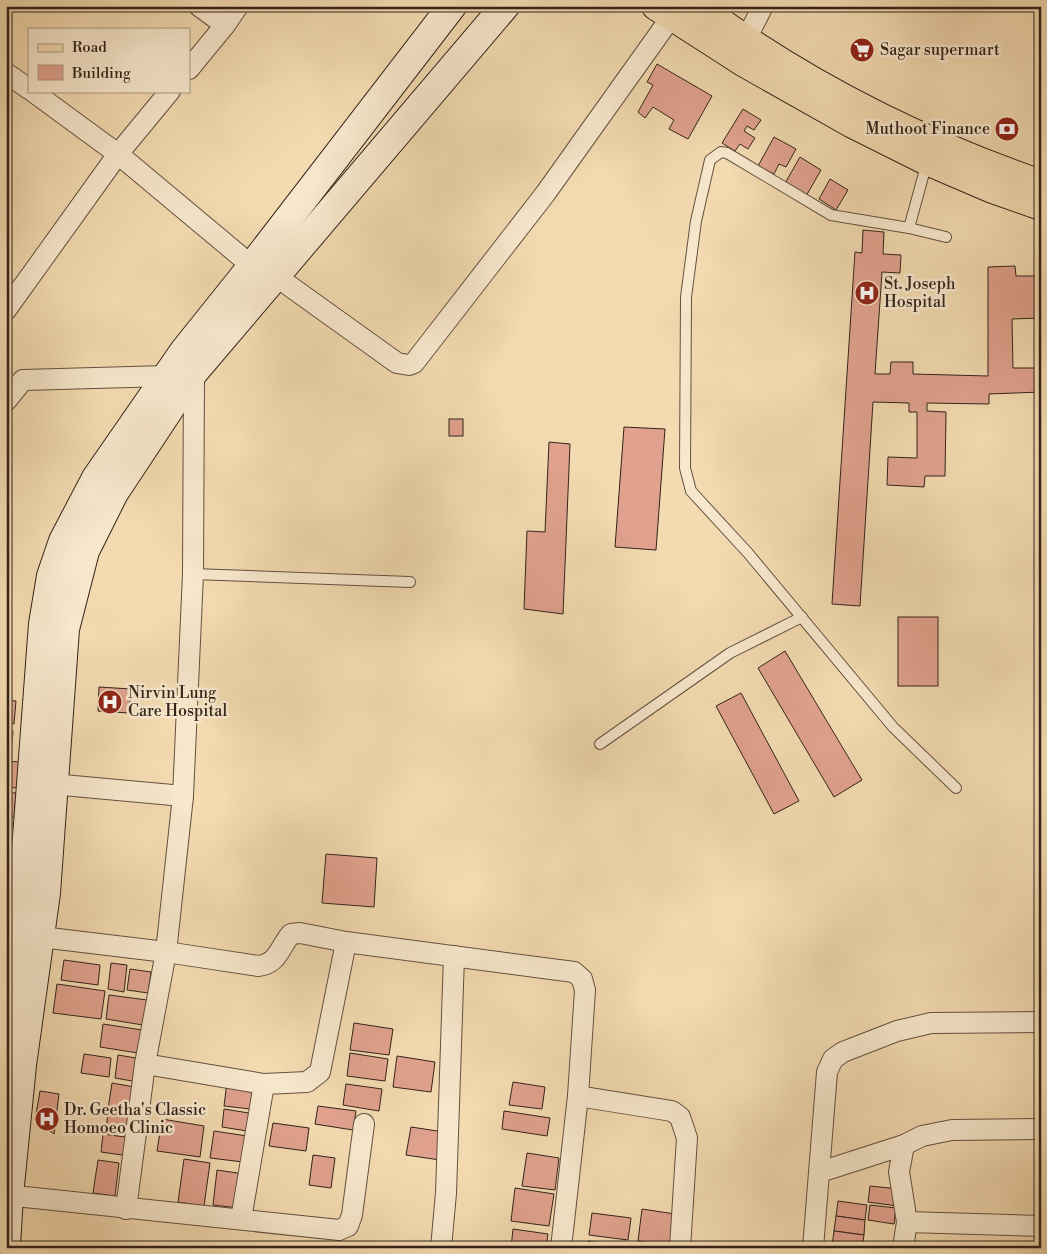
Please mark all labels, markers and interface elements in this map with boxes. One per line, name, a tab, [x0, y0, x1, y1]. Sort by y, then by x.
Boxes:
legend	[28, 28, 190, 92]
supermarket icon: Sagar supermart	[849, 37, 875, 63]
text: Road	[72, 38, 107, 57]
place label: Sagar supermart	[880, 40, 1000, 60]
text: Building	[71, 64, 131, 83]
bank icon: Muthoot Finance	[994, 116, 1020, 142]
place label: Muthoot Finance	[866, 119, 990, 139]
place label: St. Joseph Hospital	[884, 274, 956, 312]
hospital icon: St. Joseph Hospital	[854, 280, 880, 306]
place label: Nirvin Lung Care Hospital	[128, 683, 227, 721]
hospital icon: Nirvin Lung Care Hospital	[97, 689, 123, 715]
place label: Dr. Geetha's Classic Homoeo Clinic	[64, 1100, 206, 1138]
hospital icon: Dr. Geetha's Classic Homoeo Clinic	[34, 1106, 60, 1132]

